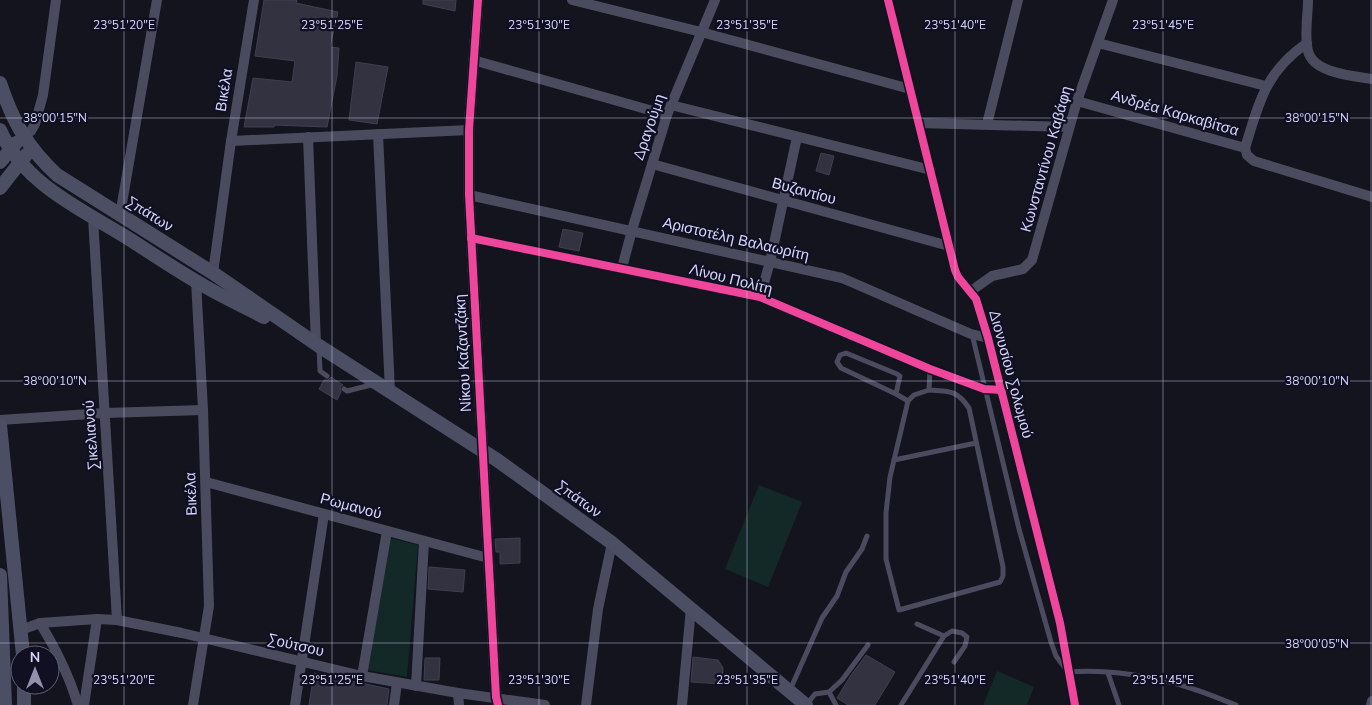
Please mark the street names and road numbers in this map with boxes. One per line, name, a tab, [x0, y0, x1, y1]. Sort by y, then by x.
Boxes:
street label: Βικέλα	[211, 67, 237, 113]
street label: Κωνσταντίνου Καβάφη	[1016, 84, 1076, 234]
street label: Ανδρέα Καρκαβίτσα	[1109, 85, 1241, 141]
street label: Δραγούμη	[628, 91, 670, 163]
street label: Βυζαντίου	[770, 173, 838, 209]
street label: Σπάτων	[123, 192, 177, 236]
street label: Αριστοτέλη Βαλαωρίτη	[661, 212, 811, 266]
street label: Λίνου Πολίτη	[687, 259, 775, 299]
street label: Νίκου Καζαντζάκη	[450, 294, 476, 412]
street label: Διονυσίου Σολωμού	[984, 308, 1038, 440]
street label: Σικελιανού	[79, 399, 103, 471]
street label: Βικέλα	[180, 472, 202, 516]
street label: Σπάτων	[552, 476, 606, 522]
street label: Ρωμανού	[318, 488, 384, 524]
street label: Σούτσου	[266, 629, 326, 661]

